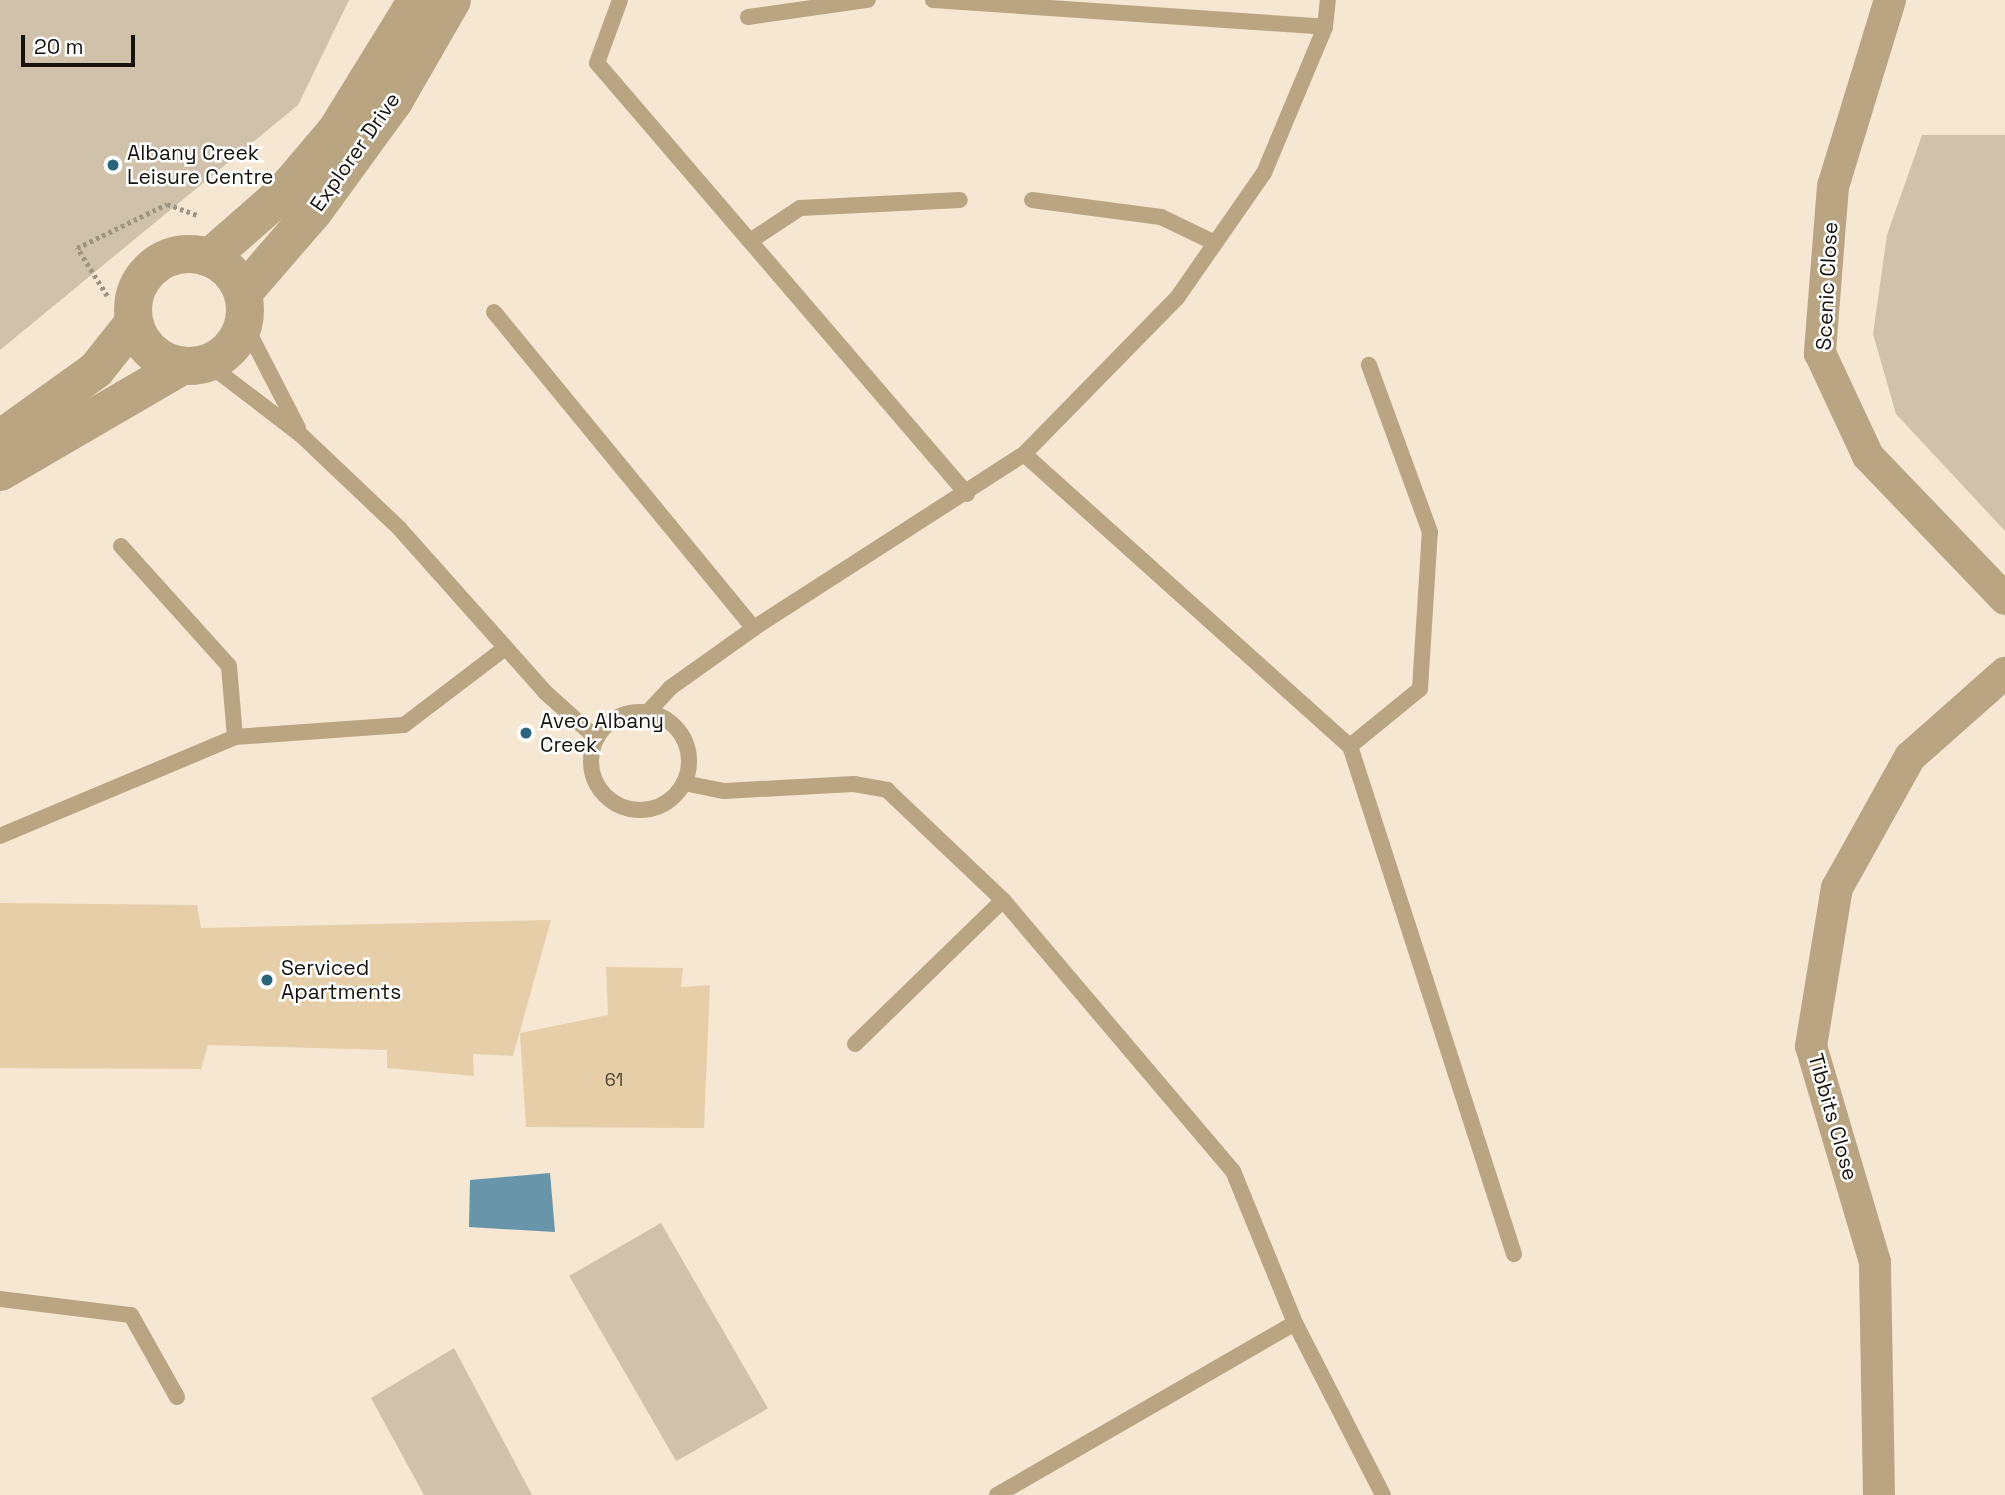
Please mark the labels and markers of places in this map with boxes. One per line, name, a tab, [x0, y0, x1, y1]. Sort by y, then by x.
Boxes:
place label: Albany Creek Leisure Centre	[127, 140, 273, 190]
marker: Albany Creek Leisure Centre	[105, 157, 121, 173]
place label: Aveo Albany Creek	[540, 708, 664, 758]
marker: Aveo Albany Creek	[518, 725, 534, 741]
place label: Serviced Apartments	[281, 955, 401, 1005]
marker: Serviced Apartments	[259, 972, 275, 988]

